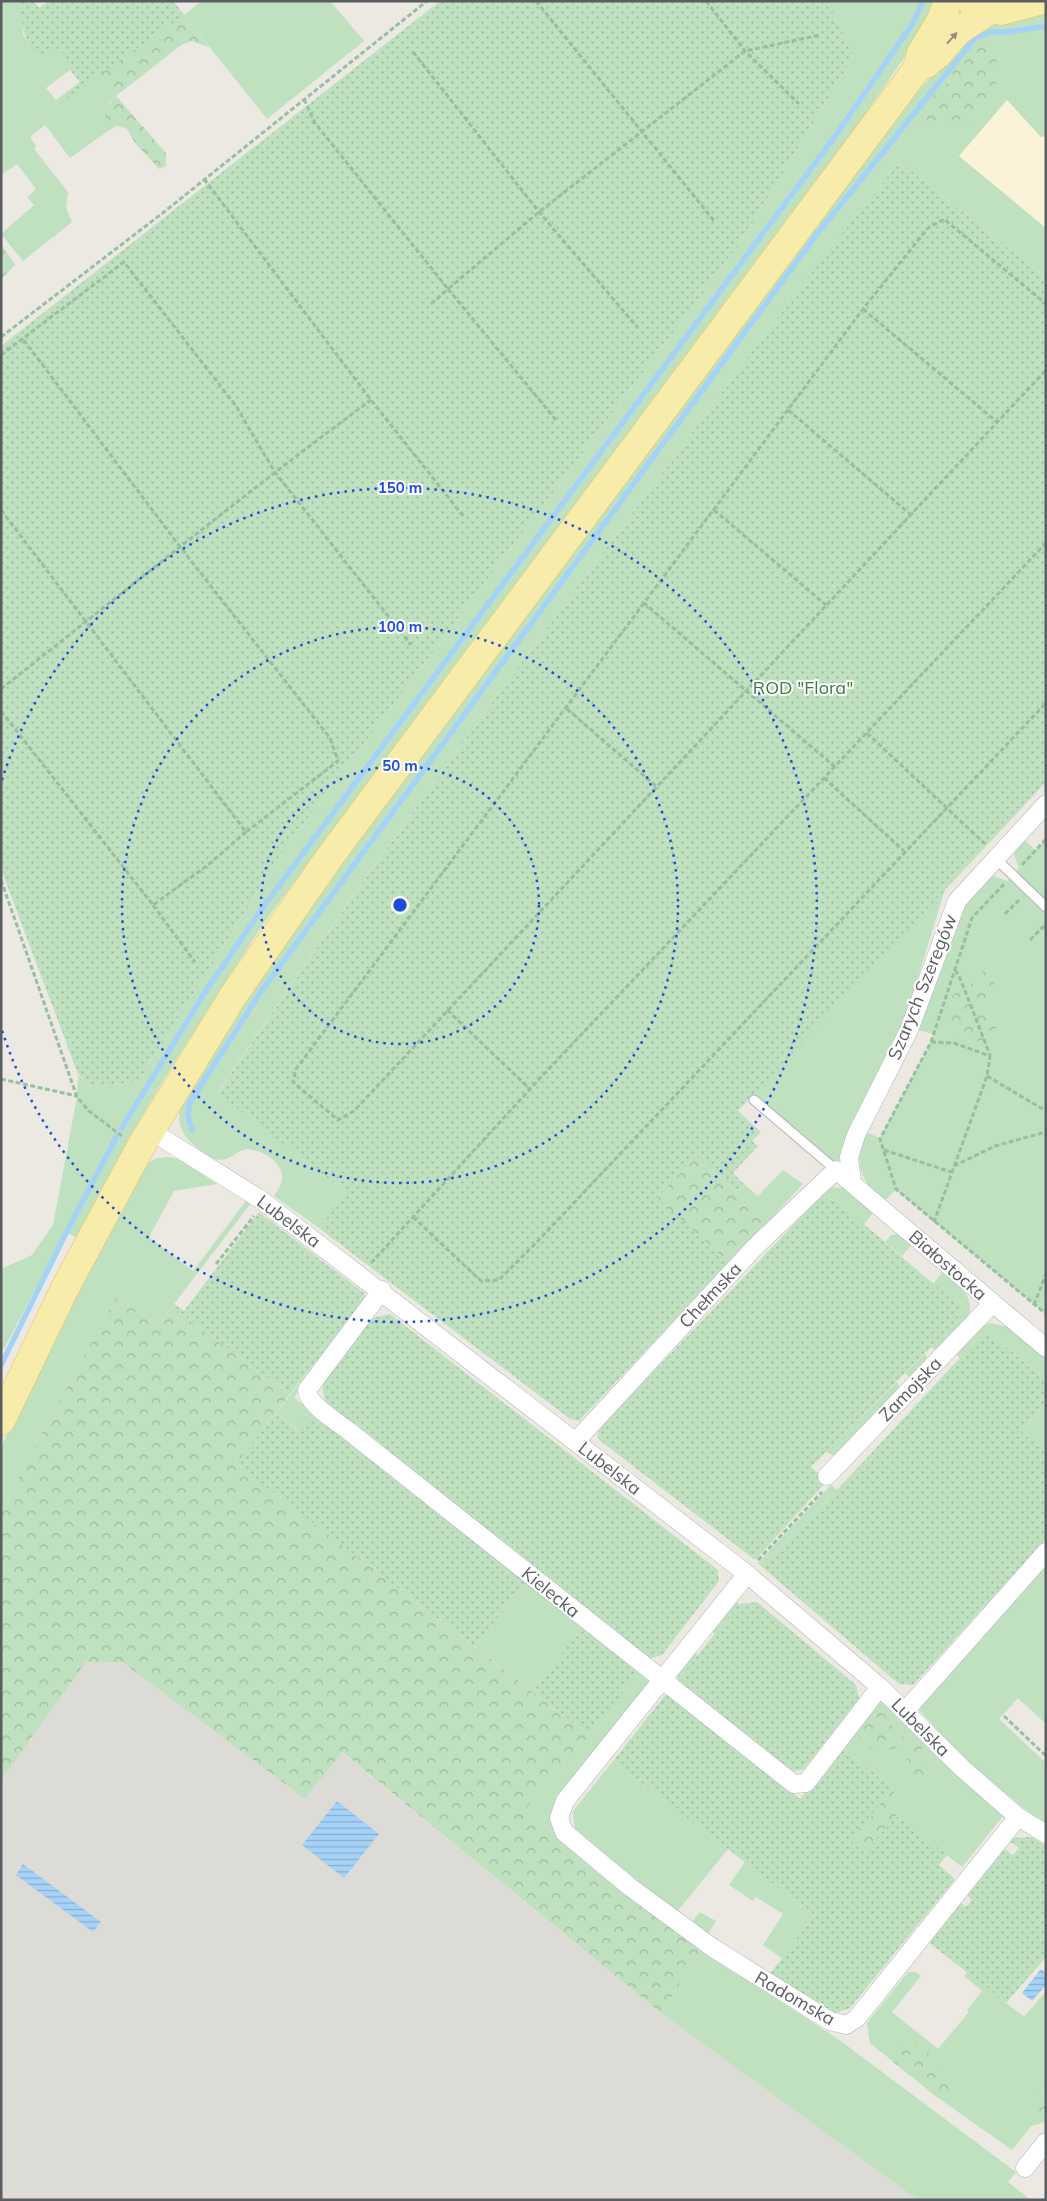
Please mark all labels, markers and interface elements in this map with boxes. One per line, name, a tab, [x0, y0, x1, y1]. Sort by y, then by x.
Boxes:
one-way arrow	[946, 32, 957, 45]
text: 150 m	[378, 478, 422, 497]
text: 100 m	[378, 617, 422, 636]
park label: ROD "Flora"	[753, 676, 853, 699]
text: 50 m	[382, 756, 418, 775]
centre of rings	[391, 896, 409, 914]
street label: Szarych Szeregów	[882, 911, 962, 1063]
street label: Lubelska	[253, 1190, 325, 1252]
street label: Białostocka	[904, 1225, 992, 1305]
street label: Chełmska	[674, 1257, 746, 1333]
street label: Zamojska	[874, 1352, 946, 1426]
street label: Lubelska	[574, 1436, 646, 1500]
street label: Kielecka	[517, 1562, 585, 1622]
street label: Lubelska	[887, 1693, 955, 1761]
street label: Radomska	[751, 1966, 839, 2030]

